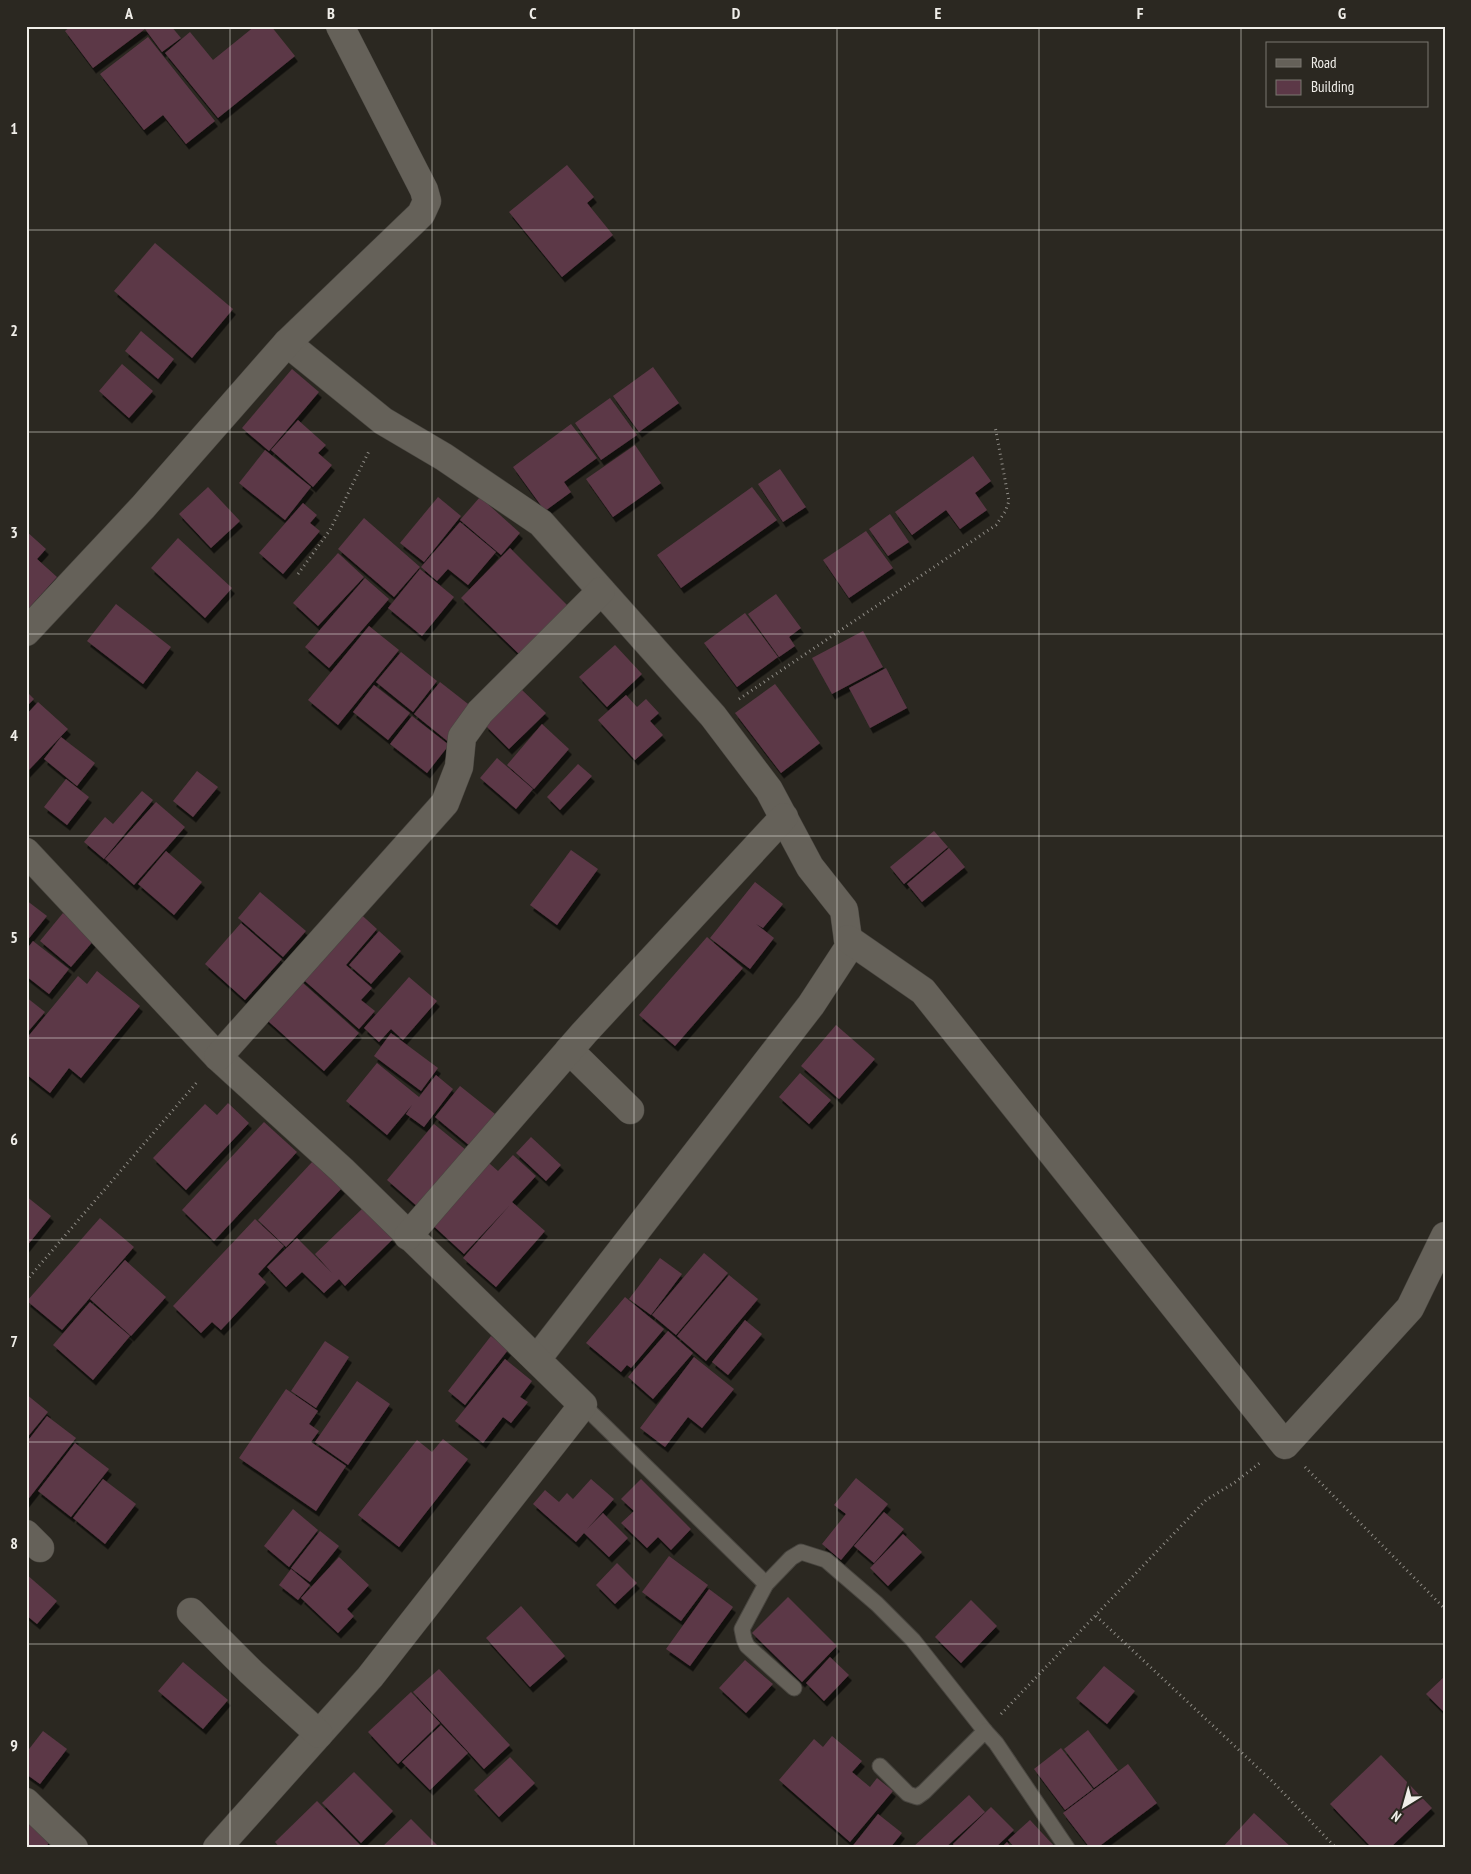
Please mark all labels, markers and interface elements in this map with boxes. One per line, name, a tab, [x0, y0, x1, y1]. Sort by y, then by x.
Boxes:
text: A	[124, 3, 134, 23]
text: B	[327, 3, 335, 23]
text: C	[529, 3, 537, 23]
text: D	[732, 3, 741, 23]
text: E	[935, 3, 942, 23]
text: F	[1137, 3, 1144, 23]
text: G	[1338, 3, 1346, 23]
legend	[1266, 42, 1428, 108]
text: Road	[1311, 53, 1337, 72]
text: Building	[1311, 77, 1354, 96]
text: 1	[10, 118, 18, 138]
text: 2	[10, 320, 18, 340]
text: 3	[10, 522, 18, 542]
text: 4	[10, 725, 18, 745]
text: 5	[10, 927, 18, 947]
text: 6	[10, 1129, 18, 1149]
text: 7	[10, 1331, 18, 1351]
text: 8	[10, 1533, 18, 1553]
text: 9	[10, 1735, 18, 1755]
north arrow	[1378, 1782, 1428, 1832]
text: N	[1388, 1807, 1405, 1826]

